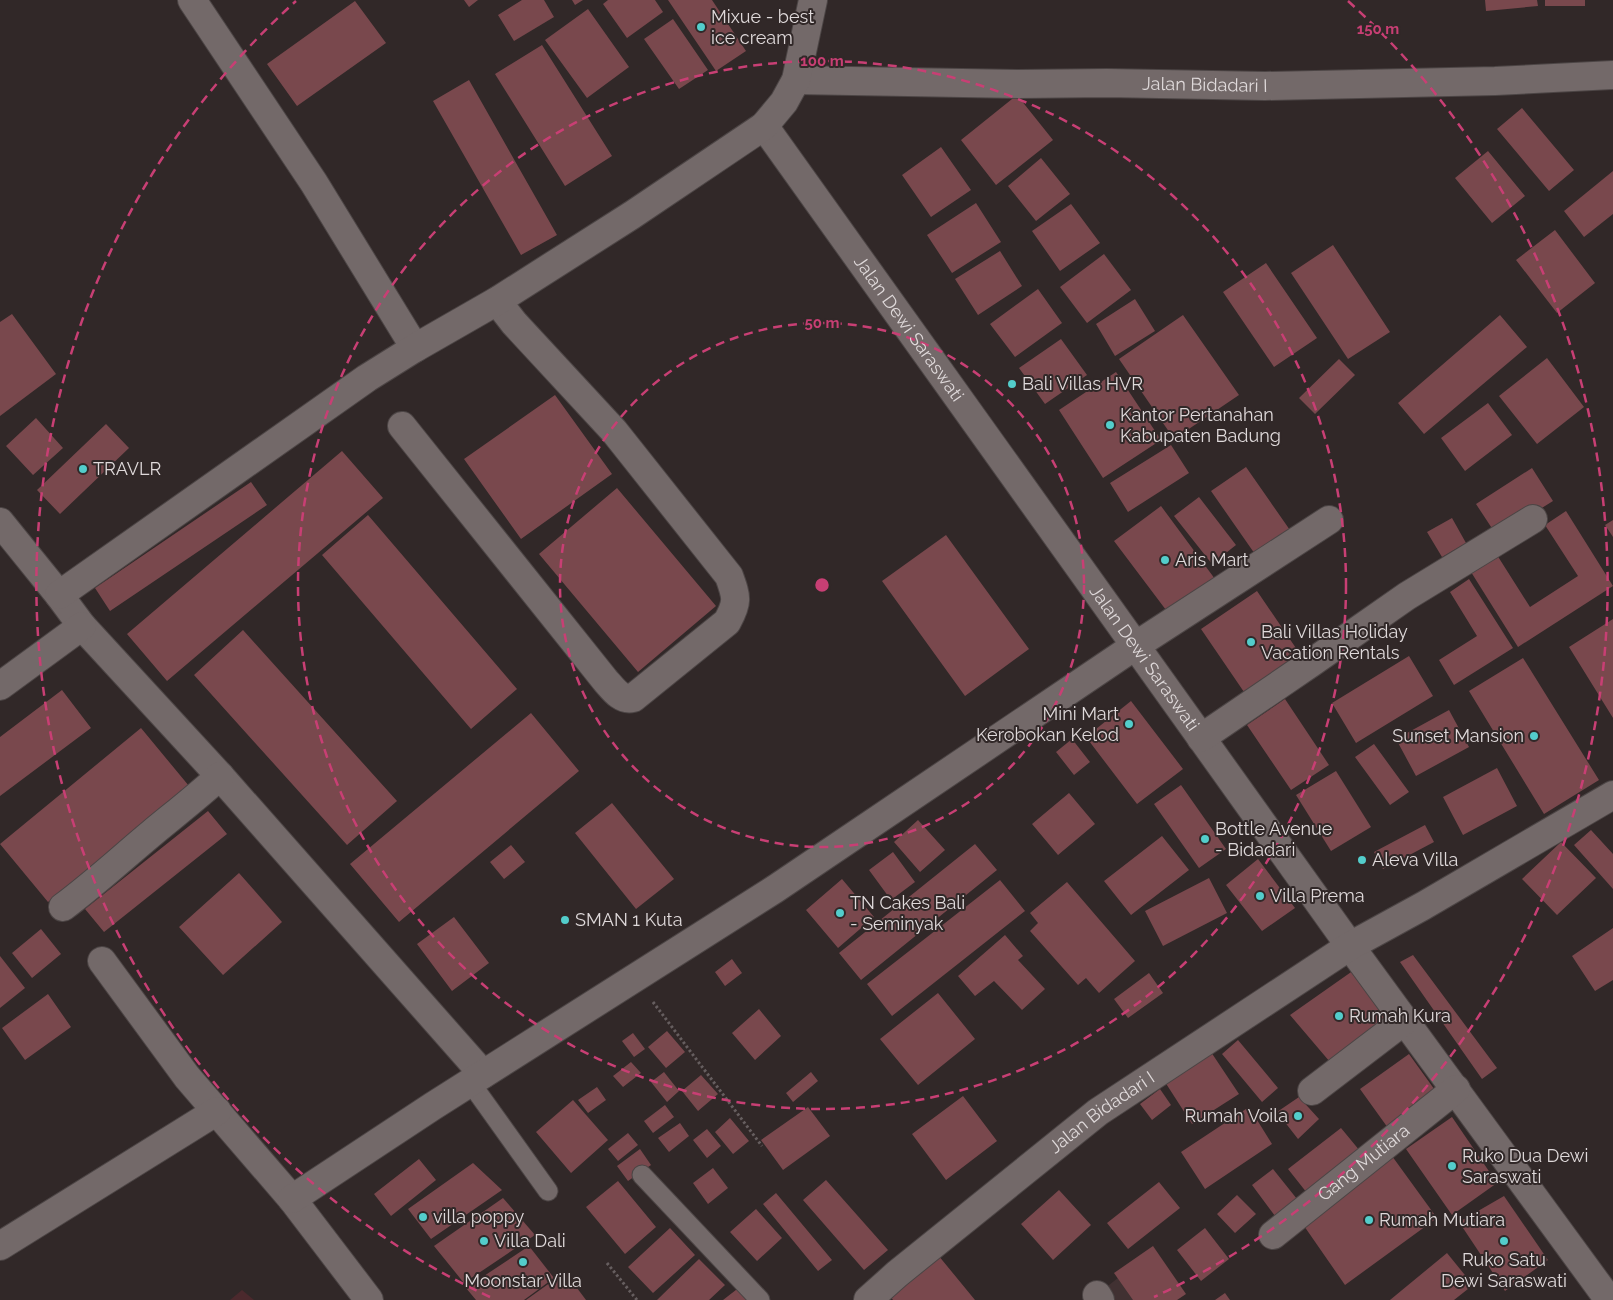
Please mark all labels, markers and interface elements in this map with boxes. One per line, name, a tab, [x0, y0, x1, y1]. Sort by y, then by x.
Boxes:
place label: Mixue - best ice cream	[711, 6, 814, 48]
text: 150 m	[1357, 20, 1399, 38]
marker: Mixue - best ice cream	[695, 21, 707, 33]
text: 100 m	[800, 52, 844, 70]
street label: Jalan Bidadari I	[1142, 73, 1268, 96]
street label: Jalan Dewi Saraswati	[850, 251, 968, 405]
text: 50 m	[804, 314, 840, 332]
place label: Bali Villas HVR	[1022, 373, 1143, 394]
marker: Bali Villas HVR	[1006, 378, 1018, 390]
place label: Kantor Pertanahan Kabupaten Badung	[1120, 404, 1281, 446]
marker: Kantor Pertanahan Kabupaten Badung	[1104, 419, 1116, 431]
place label: TRAVLR	[93, 458, 161, 479]
marker: TRAVLR	[77, 463, 89, 475]
place label: Aris Mart	[1175, 549, 1249, 570]
marker: Aris Mart	[1159, 554, 1171, 566]
centre of rings	[813, 576, 831, 594]
street label: Jalan Dewi Saraswati	[1086, 581, 1204, 735]
place label: Bali Villas Holiday Vacation Rentals	[1261, 621, 1408, 663]
marker: Bali Villas Holiday Vacation Rentals	[1245, 636, 1257, 648]
place label: Mini Mart Kerobokan Kelod	[976, 703, 1119, 745]
marker: Mini Mart Kerobokan Kelod	[1123, 718, 1135, 730]
place label: Sunset Mansion	[1392, 725, 1524, 746]
marker: Sunset Mansion	[1528, 730, 1540, 742]
place label: Bottle Avenue - Bidadari	[1215, 818, 1333, 860]
marker: Bottle Avenue - Bidadari	[1199, 833, 1211, 845]
place label: Aleva Villa	[1372, 849, 1458, 870]
marker: Aleva Villa	[1356, 854, 1368, 866]
place label: Villa Prema	[1270, 885, 1364, 906]
marker: Villa Prema	[1254, 890, 1266, 902]
place label: TN Cakes Bali - Seminyak	[850, 892, 965, 934]
marker: TN Cakes Bali - Seminyak	[834, 907, 846, 919]
place label: SMAN 1 Kuta	[575, 909, 682, 930]
marker: SMAN 1 Kuta	[559, 914, 571, 926]
place label: Rumah Kura	[1349, 1005, 1451, 1026]
marker: Rumah Kura	[1333, 1010, 1345, 1022]
street label: Jalan Bidadari I	[1045, 1067, 1158, 1157]
place label: Rumah Voila	[1185, 1105, 1288, 1126]
marker: Rumah Voila	[1292, 1110, 1304, 1122]
street label: Gang Mutiara	[1313, 1119, 1413, 1205]
place label: Ruko Dua Dewi Saraswati	[1462, 1145, 1588, 1187]
marker: Ruko Dua Dewi Saraswati	[1446, 1160, 1458, 1172]
place label: villa poppy	[433, 1206, 524, 1227]
place label: Rumah Mutiara	[1379, 1209, 1505, 1230]
marker: villa poppy	[417, 1211, 429, 1223]
marker: Rumah Mutiara	[1363, 1214, 1375, 1226]
place label: Villa Dali	[494, 1230, 566, 1251]
marker: Villa Dali	[478, 1235, 490, 1247]
marker: Ruko Satu Dewi Saraswati	[1498, 1235, 1510, 1247]
place label: Ruko Satu Dewi Saraswati	[1441, 1249, 1567, 1291]
marker: Moonstar Villa	[517, 1256, 529, 1268]
place label: Moonstar Villa	[464, 1270, 582, 1291]

